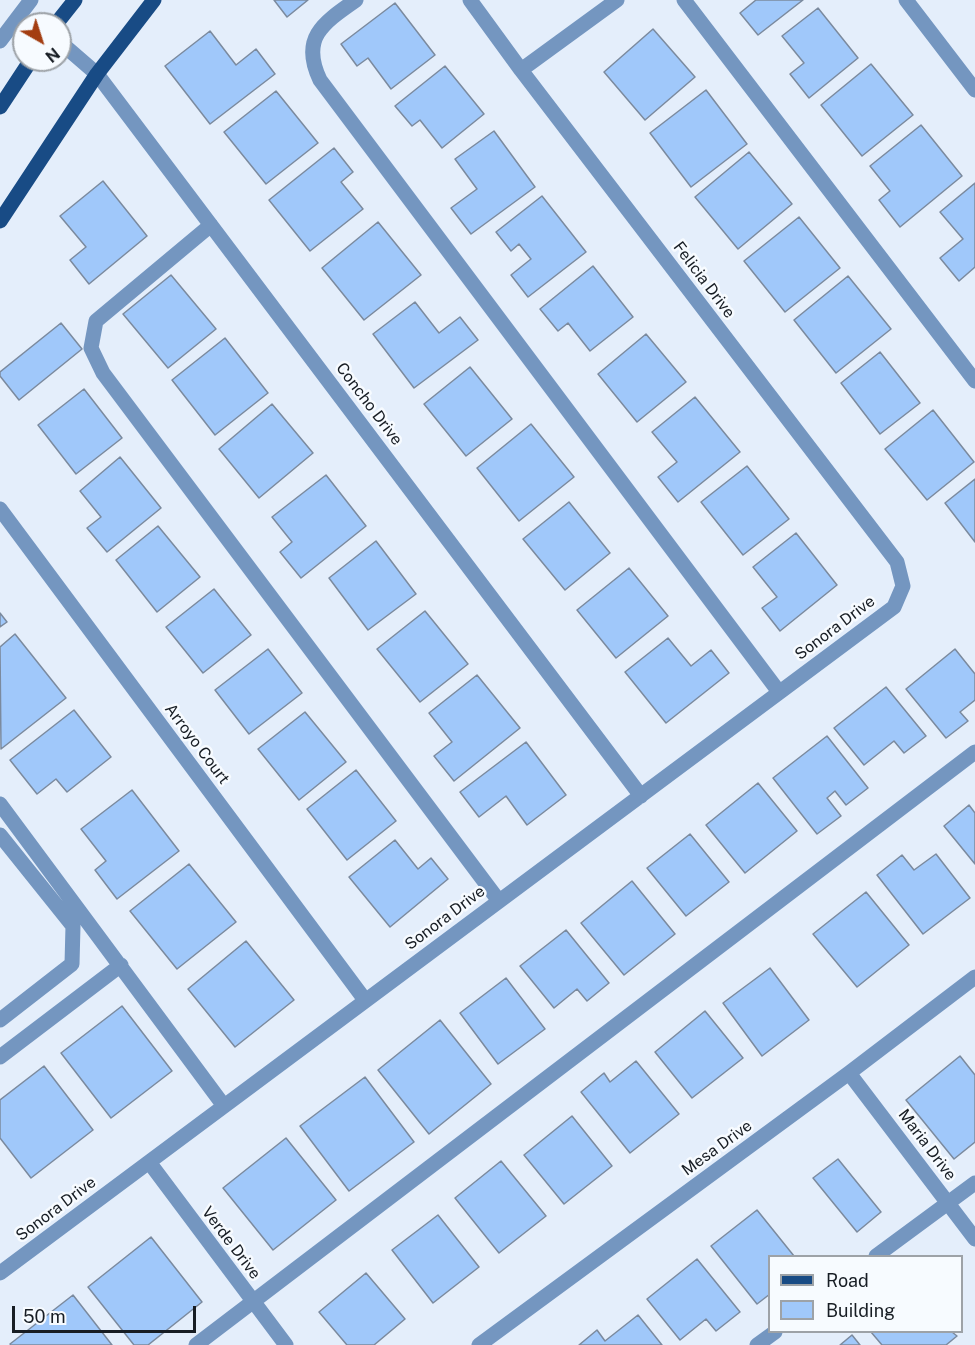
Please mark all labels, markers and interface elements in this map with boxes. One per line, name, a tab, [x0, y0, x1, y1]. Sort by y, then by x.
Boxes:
north arrow	[12, 12, 72, 72]
text: N	[42, 43, 63, 66]
street label: Felicia Drive	[669, 238, 739, 322]
street label: Concho Drive	[332, 359, 406, 449]
street label: Sonora Drive	[791, 592, 879, 664]
street label: Arroyo Court	[161, 700, 233, 788]
street label: Sonora Drive	[401, 882, 489, 954]
street label: Maria Drive	[894, 1106, 960, 1184]
street label: Mesa Drive	[678, 1116, 756, 1180]
street label: Sonora Drive	[12, 1173, 100, 1245]
street label: Verde Drive	[197, 1203, 265, 1283]
legend	[768, 1255, 963, 1333]
text: Road	[826, 1270, 869, 1291]
scale bar	[15, 1294, 200, 1332]
text: Building	[826, 1300, 895, 1321]
text: 50 m	[23, 1306, 66, 1327]

